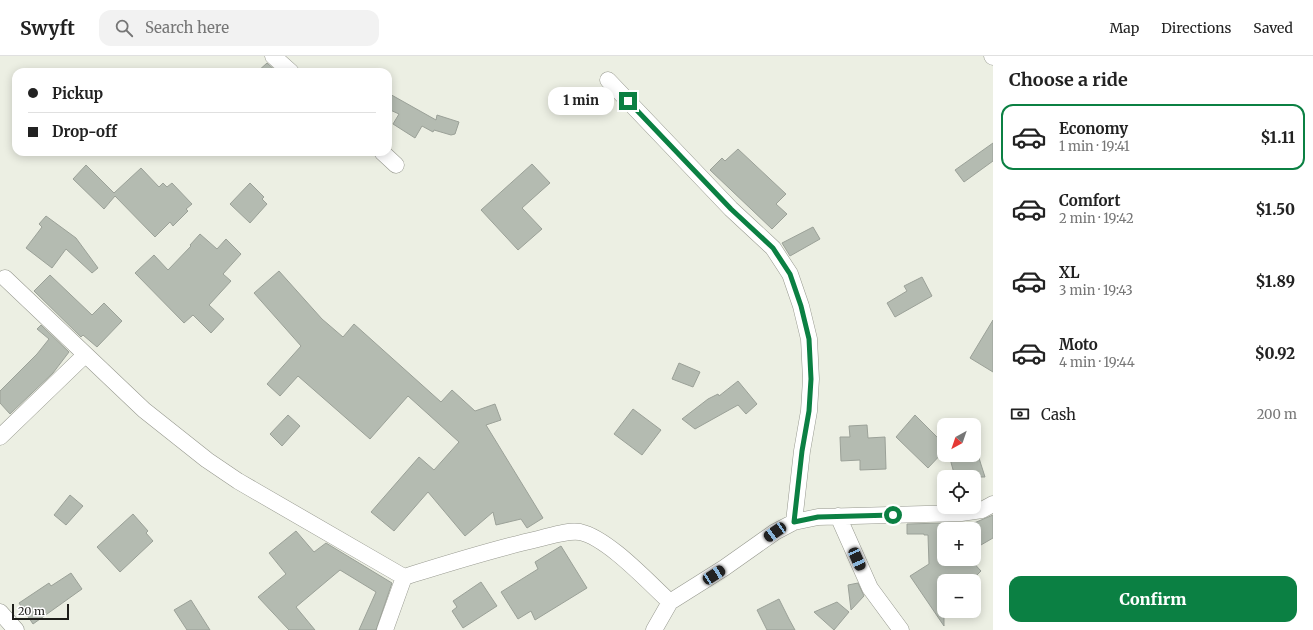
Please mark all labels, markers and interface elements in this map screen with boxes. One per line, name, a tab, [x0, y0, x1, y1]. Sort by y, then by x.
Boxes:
search box	[99, 10, 379, 46]
text: Swyft	[20, 16, 75, 40]
icon: search	[113, 17, 135, 39]
text: Search here	[145, 18, 229, 37]
text: Map	[1109, 19, 1139, 37]
text: Directions	[1161, 19, 1231, 37]
text: Saved	[1253, 19, 1293, 37]
text: Choose a ride	[1009, 68, 1128, 91]
text: Pickup	[52, 84, 103, 103]
callout: 1 min	[548, 87, 614, 115]
text: 1 min	[563, 92, 599, 109]
route end	[619, 92, 637, 110]
icon: car	[1011, 119, 1047, 155]
text: Economy	[1059, 119, 1128, 138]
text: Drop-off	[52, 122, 117, 141]
text: $1.11	[1260, 128, 1295, 147]
text: 1 min · 19:41	[1059, 138, 1130, 155]
icon: car	[1011, 191, 1047, 227]
text: Comfort	[1059, 191, 1120, 210]
text: $1.50	[1255, 200, 1295, 219]
text: 2 min · 19:42	[1059, 210, 1134, 227]
icon: car	[1011, 263, 1047, 299]
text: XL	[1059, 263, 1080, 282]
text: $1.89	[1256, 272, 1295, 291]
text: 3 min · 19:43	[1059, 282, 1133, 299]
icon: car	[1011, 335, 1047, 371]
text: Moto	[1059, 335, 1098, 354]
text: $0.92	[1255, 344, 1295, 363]
text: 4 min · 19:44	[1059, 354, 1135, 371]
icon: cash	[1009, 403, 1031, 425]
text: Cash	[1041, 405, 1076, 424]
text: 200 m	[1257, 406, 1297, 423]
north arrow	[937, 418, 981, 462]
map controls	[937, 418, 981, 618]
button: locate	[937, 470, 981, 514]
route start	[884, 506, 902, 524]
car	[762, 520, 788, 544]
button: +	[937, 522, 981, 566]
car	[847, 546, 867, 572]
car	[701, 563, 727, 587]
button: −	[937, 574, 981, 618]
button: Confirm	[1009, 576, 1297, 622]
scale bar	[12, 602, 69, 621]
text: 20 m	[18, 604, 45, 618]

